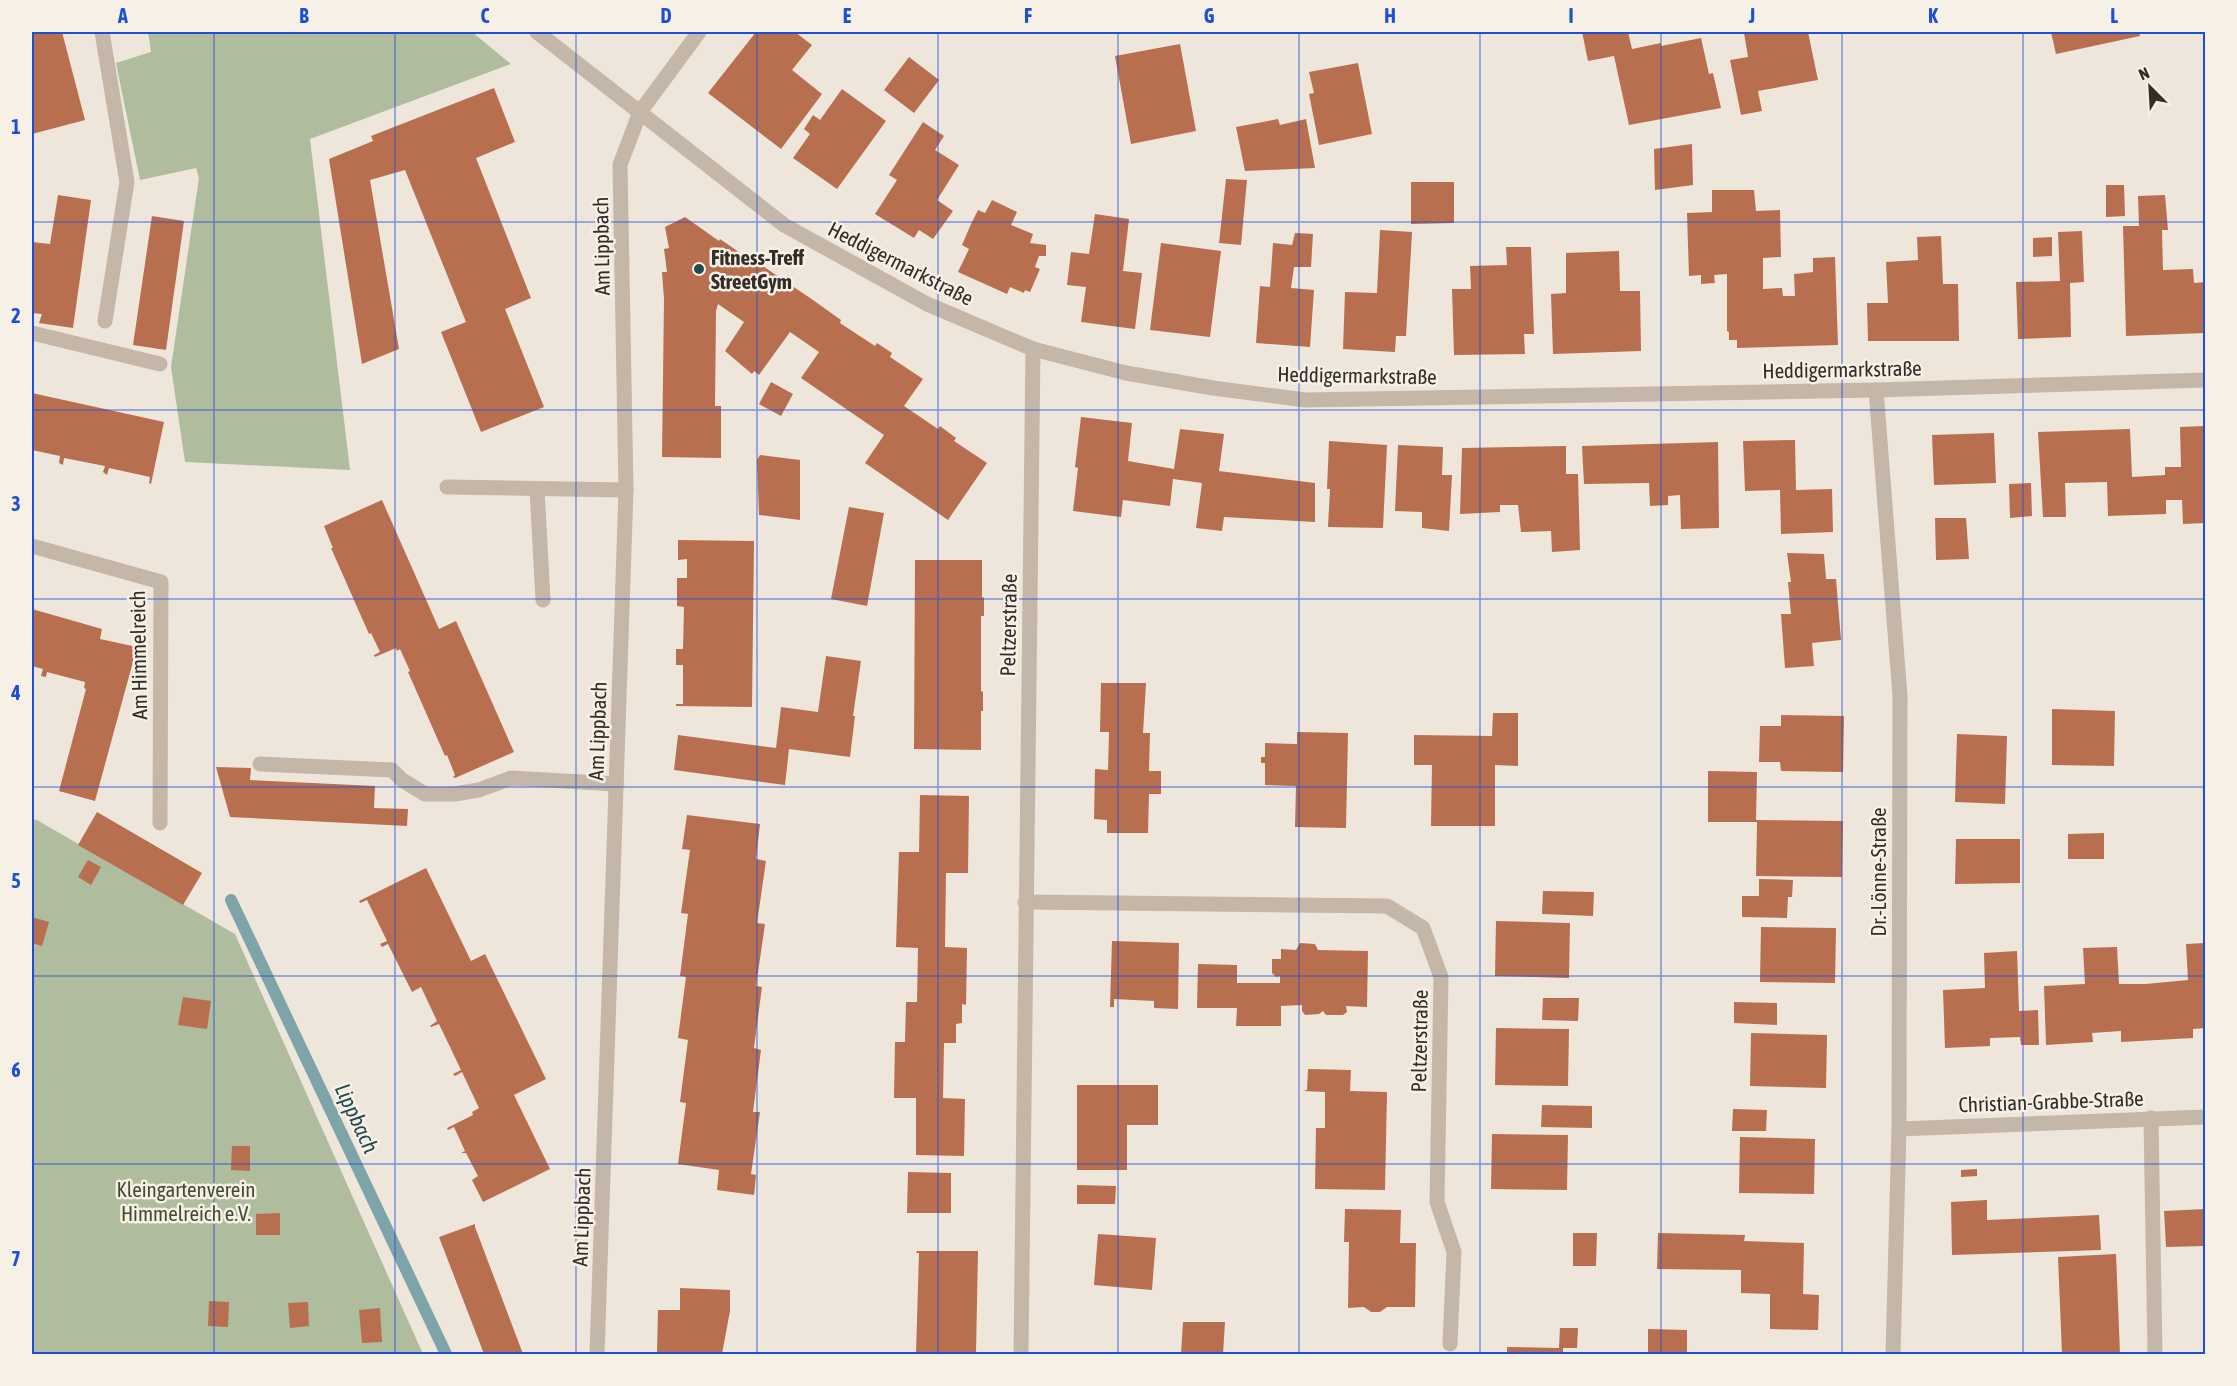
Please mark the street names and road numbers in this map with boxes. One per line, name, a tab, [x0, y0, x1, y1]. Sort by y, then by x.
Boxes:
street label: Am Lippbach	[588, 196, 614, 296]
street label: Heddigermarkstraße	[825, 216, 977, 310]
street label: Heddigermarkstraße	[1762, 356, 1922, 382]
street label: Heddigermarkstraße	[1277, 362, 1437, 388]
street label: Peltzerstraße	[995, 573, 1021, 677]
street label: Am Himmelreich	[125, 590, 151, 720]
street label: Am Lippbach	[583, 681, 611, 781]
street label: Dr.-Lönne-Straße	[1866, 807, 1890, 937]
street label: Peltzerstraße	[1406, 989, 1432, 1093]
street label: Christian-Grabbe-Straße	[1958, 1086, 2144, 1116]
street label: Am Lippbach	[567, 1167, 595, 1267]

